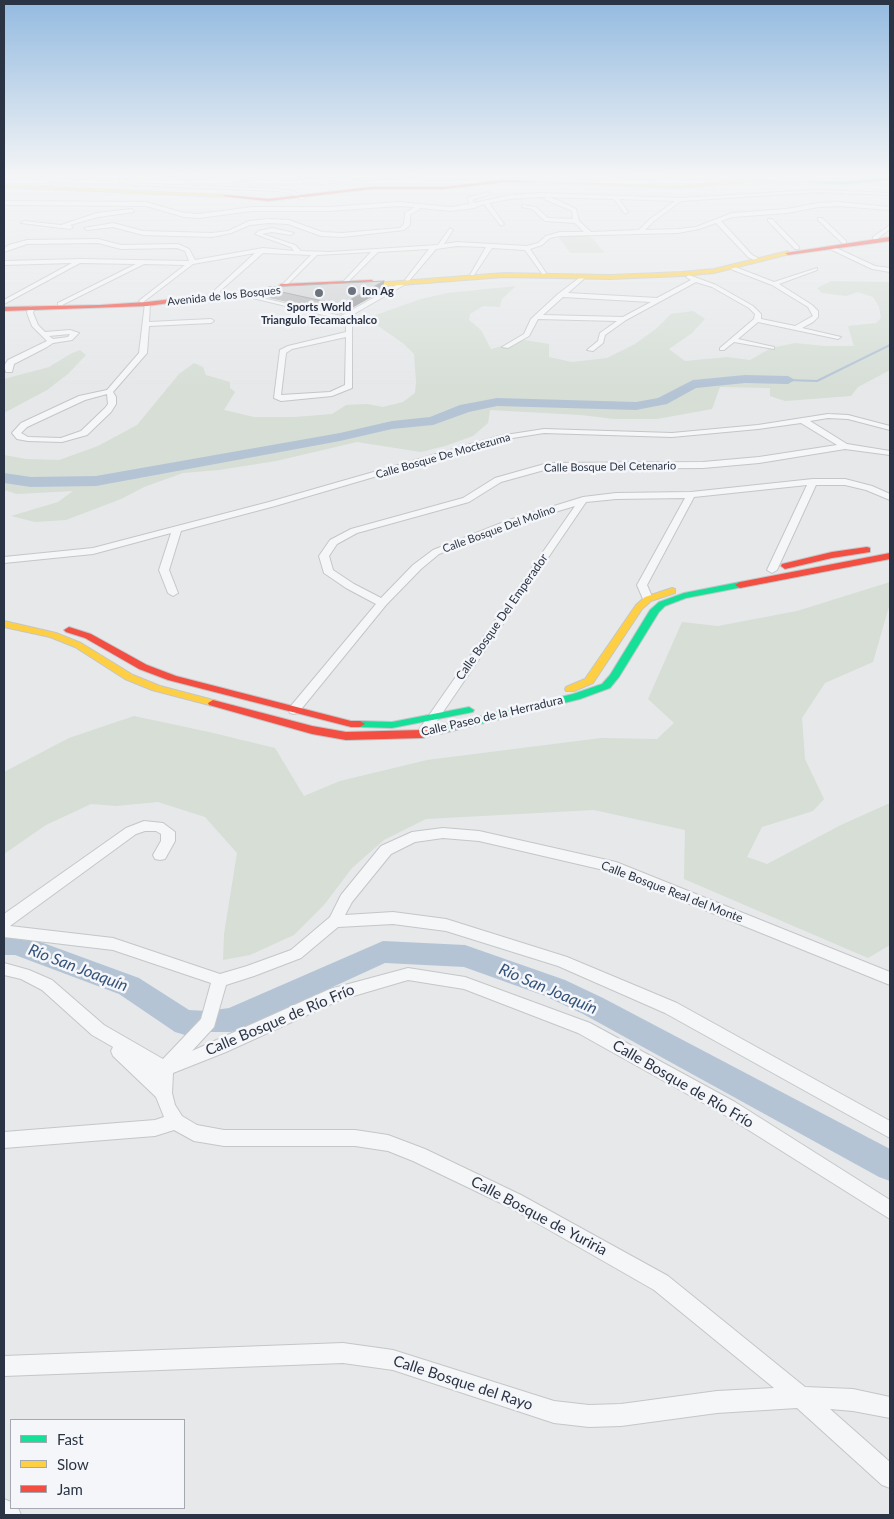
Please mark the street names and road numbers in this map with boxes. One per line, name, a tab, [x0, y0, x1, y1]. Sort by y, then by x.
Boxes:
street label: Avenida de los Bosques	[167, 283, 281, 309]
street label: Calle Bosque De Moctezuma	[374, 430, 512, 482]
street label: Calle Bosque Del Cetenario	[544, 459, 676, 475]
street label: Calle Bosque Del Molino	[441, 502, 557, 556]
street label: Calle Bosque Del Emperador	[453, 551, 551, 683]
street label: Calle Paseo de la Herradura	[420, 693, 564, 739]
street label: Calle Bosque Real del Monte	[599, 858, 745, 926]
street label: Calle Bosque de Río Frío	[203, 980, 357, 1060]
street label: Calle Bosque de Río Frío	[609, 1036, 757, 1132]
street label: Calle Bosque de Yuriria	[468, 1172, 610, 1260]
street label: Calle Bosque del Rayo	[391, 1352, 535, 1414]

